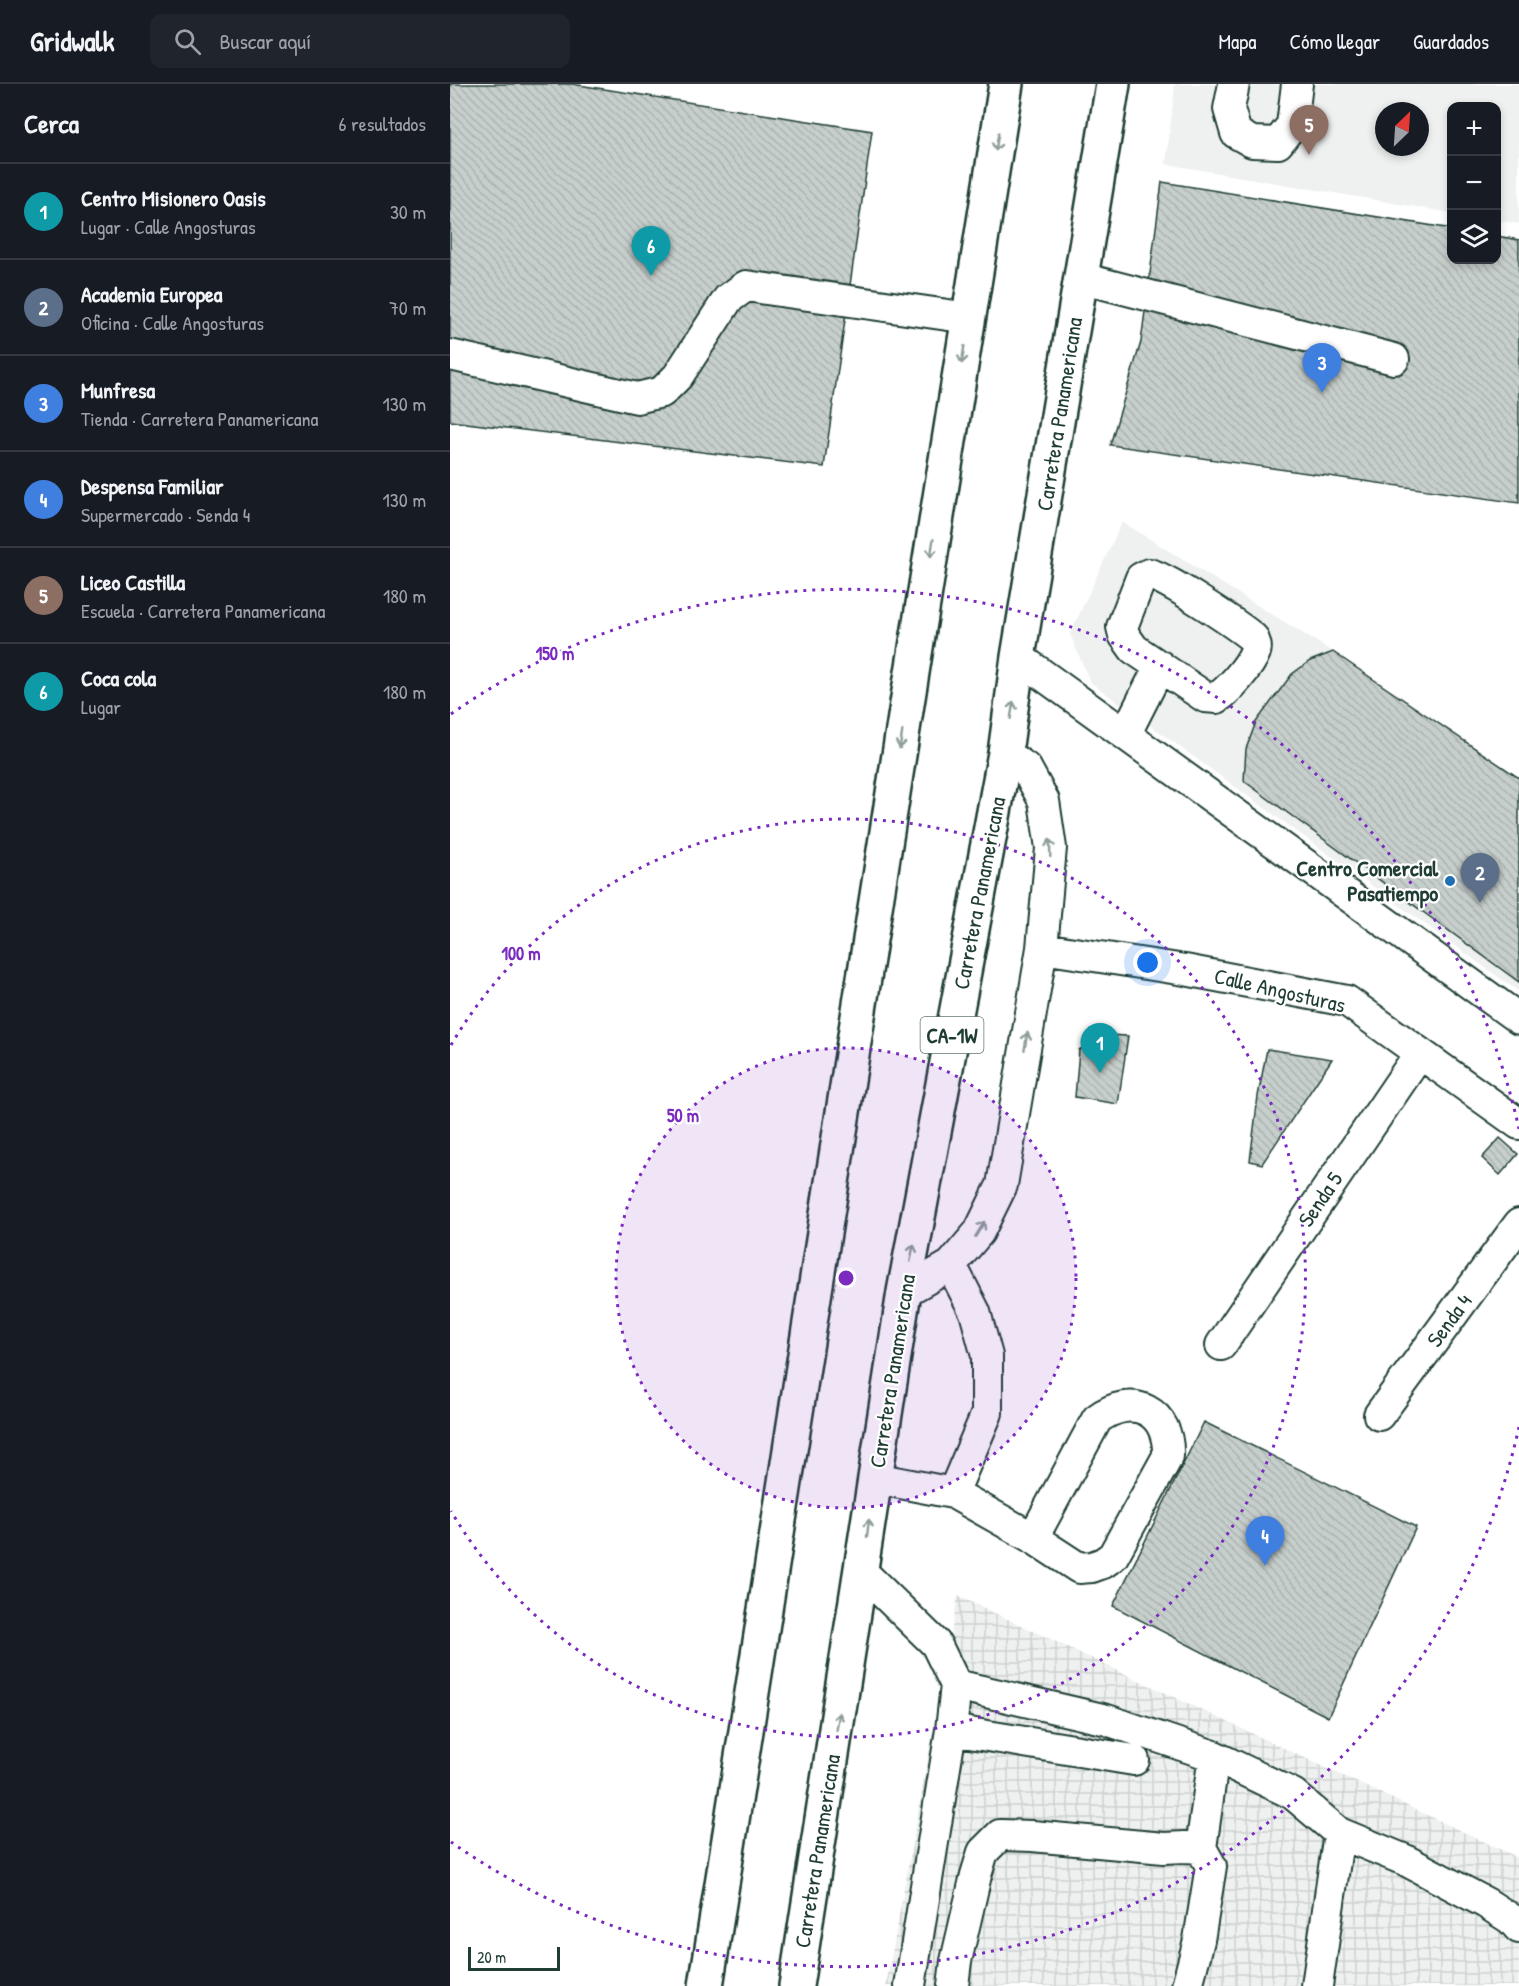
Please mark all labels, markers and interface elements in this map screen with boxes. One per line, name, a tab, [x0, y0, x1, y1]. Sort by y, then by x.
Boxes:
search box	[150, 14, 570, 68]
text: Gridwalk	[30, 22, 114, 60]
icon: search	[171, 25, 204, 58]
text: Buscar aquí	[219, 26, 311, 56]
text: Mapa	[1218, 27, 1256, 56]
text: Cómo llegar	[1289, 27, 1380, 56]
text: Guardados	[1413, 27, 1489, 56]
north arrow	[1375, 102, 1429, 156]
map controls	[1447, 102, 1501, 264]
button: +	[1447, 102, 1501, 156]
text: Cerca	[24, 106, 79, 141]
pin: 5	[1290, 106, 1328, 155]
text: 6 resultados	[338, 110, 426, 137]
one-way arrow	[991, 131, 1002, 151]
button: −	[1447, 156, 1501, 210]
text: Centro Misionero Oasis	[81, 183, 266, 213]
text: 1	[40, 198, 47, 225]
text: 30 m	[390, 198, 426, 225]
button: layers	[1447, 210, 1501, 264]
text: Lugar · Calle Angosturas	[81, 213, 256, 240]
pin: 6	[632, 226, 670, 276]
text: Academia Europea	[81, 279, 222, 309]
text: 2	[39, 294, 48, 321]
text: 70 m	[389, 294, 426, 321]
text: Oficina · Calle Angosturas	[81, 309, 264, 336]
street label: Carretera Panamericana	[1029, 315, 1089, 513]
pin: 3	[1302, 344, 1342, 393]
one-way arrow	[957, 345, 968, 364]
text: Munfresa	[81, 375, 155, 405]
text: 3	[39, 390, 48, 417]
text: 130 m	[383, 390, 426, 417]
text: Tienda · Carretera Panamericana	[81, 405, 318, 432]
text: Despensa Familiar	[81, 471, 224, 501]
text: 4	[40, 486, 47, 513]
text: 130 m	[383, 486, 426, 513]
text: Supermercado · Senda 4	[81, 501, 250, 528]
one-way arrow	[926, 537, 937, 557]
text: Liceo Castilla	[81, 567, 185, 597]
text: 5	[39, 582, 48, 609]
text: 180 m	[383, 582, 426, 609]
text: Escuela · Carretera Panamericana	[81, 597, 325, 624]
text: 150 m	[536, 641, 574, 666]
text: Coca cola	[81, 663, 156, 693]
text: 6	[40, 678, 47, 705]
text: 180 m	[383, 678, 426, 705]
text: Lugar	[81, 693, 121, 720]
one-way arrow	[1006, 700, 1017, 720]
one-way arrow	[896, 730, 907, 749]
street label: Carretera Panamericana	[946, 794, 1012, 992]
one-way arrow	[1044, 838, 1055, 858]
place label: Centro Comercial Pasatiempo	[1296, 853, 1439, 909]
pin: 2	[1460, 854, 1500, 903]
marker: Centro Comercial Pasatiempo	[1443, 874, 1457, 888]
text: 100 m	[501, 941, 541, 966]
your location	[1133, 948, 1162, 977]
street label: Calle Angosturas	[1211, 960, 1349, 1020]
road number: CA-1W	[920, 1017, 984, 1053]
pin: 1	[1080, 1024, 1120, 1073]
one-way arrow	[1021, 1032, 1032, 1051]
text: 50 m	[667, 1103, 699, 1128]
street label: Senda 5	[1291, 1166, 1349, 1232]
one-way arrow	[974, 1221, 986, 1238]
one-way arrow	[907, 1243, 918, 1263]
centre of rings	[836, 1268, 856, 1288]
street label: Carretera Panamericana	[862, 1272, 922, 1470]
street label: Senda 4	[1419, 1287, 1479, 1353]
pin: 4	[1246, 1516, 1284, 1566]
one-way arrow	[862, 1519, 873, 1539]
one-way arrow	[833, 1711, 844, 1731]
street label: Carretera Panamericana	[787, 1752, 847, 1950]
scale bar	[468, 1944, 560, 1972]
text: 20 m	[477, 1946, 506, 1968]

